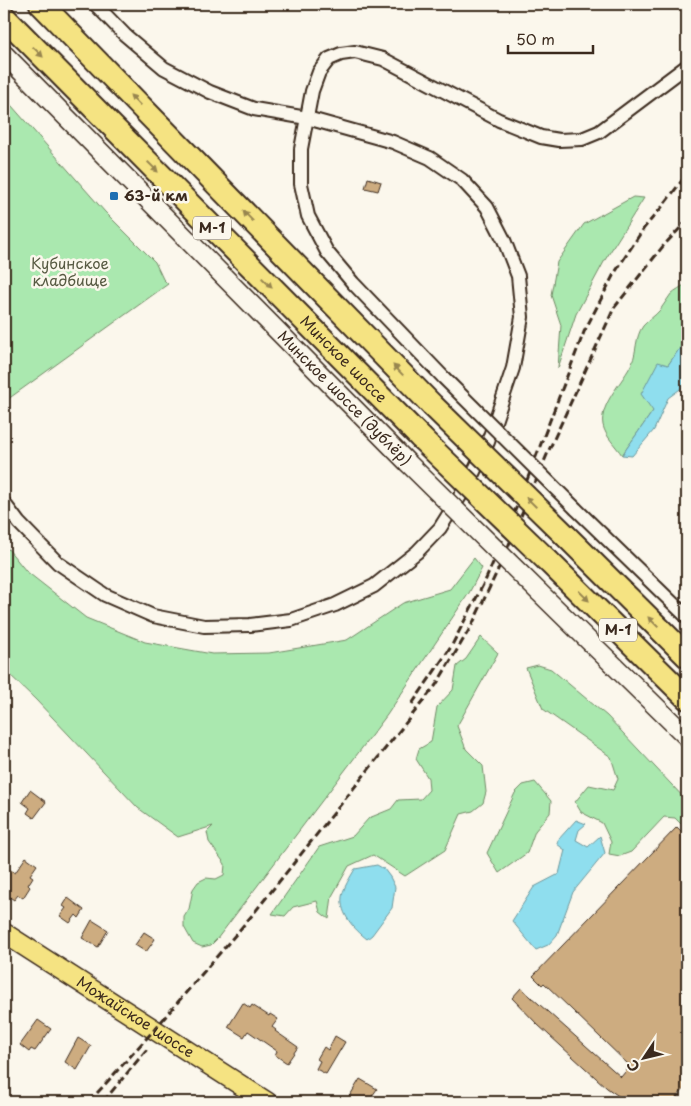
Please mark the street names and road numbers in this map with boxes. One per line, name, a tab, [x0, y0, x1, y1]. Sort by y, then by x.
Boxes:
road number: М-1	[193, 217, 231, 240]
street label: Минское шоссе	[295, 309, 393, 408]
street label: Минское шоссе (дублёр)	[273, 324, 417, 470]
road number: М-1	[599, 618, 637, 642]
street label: Можайское шоссе	[73, 970, 199, 1062]

